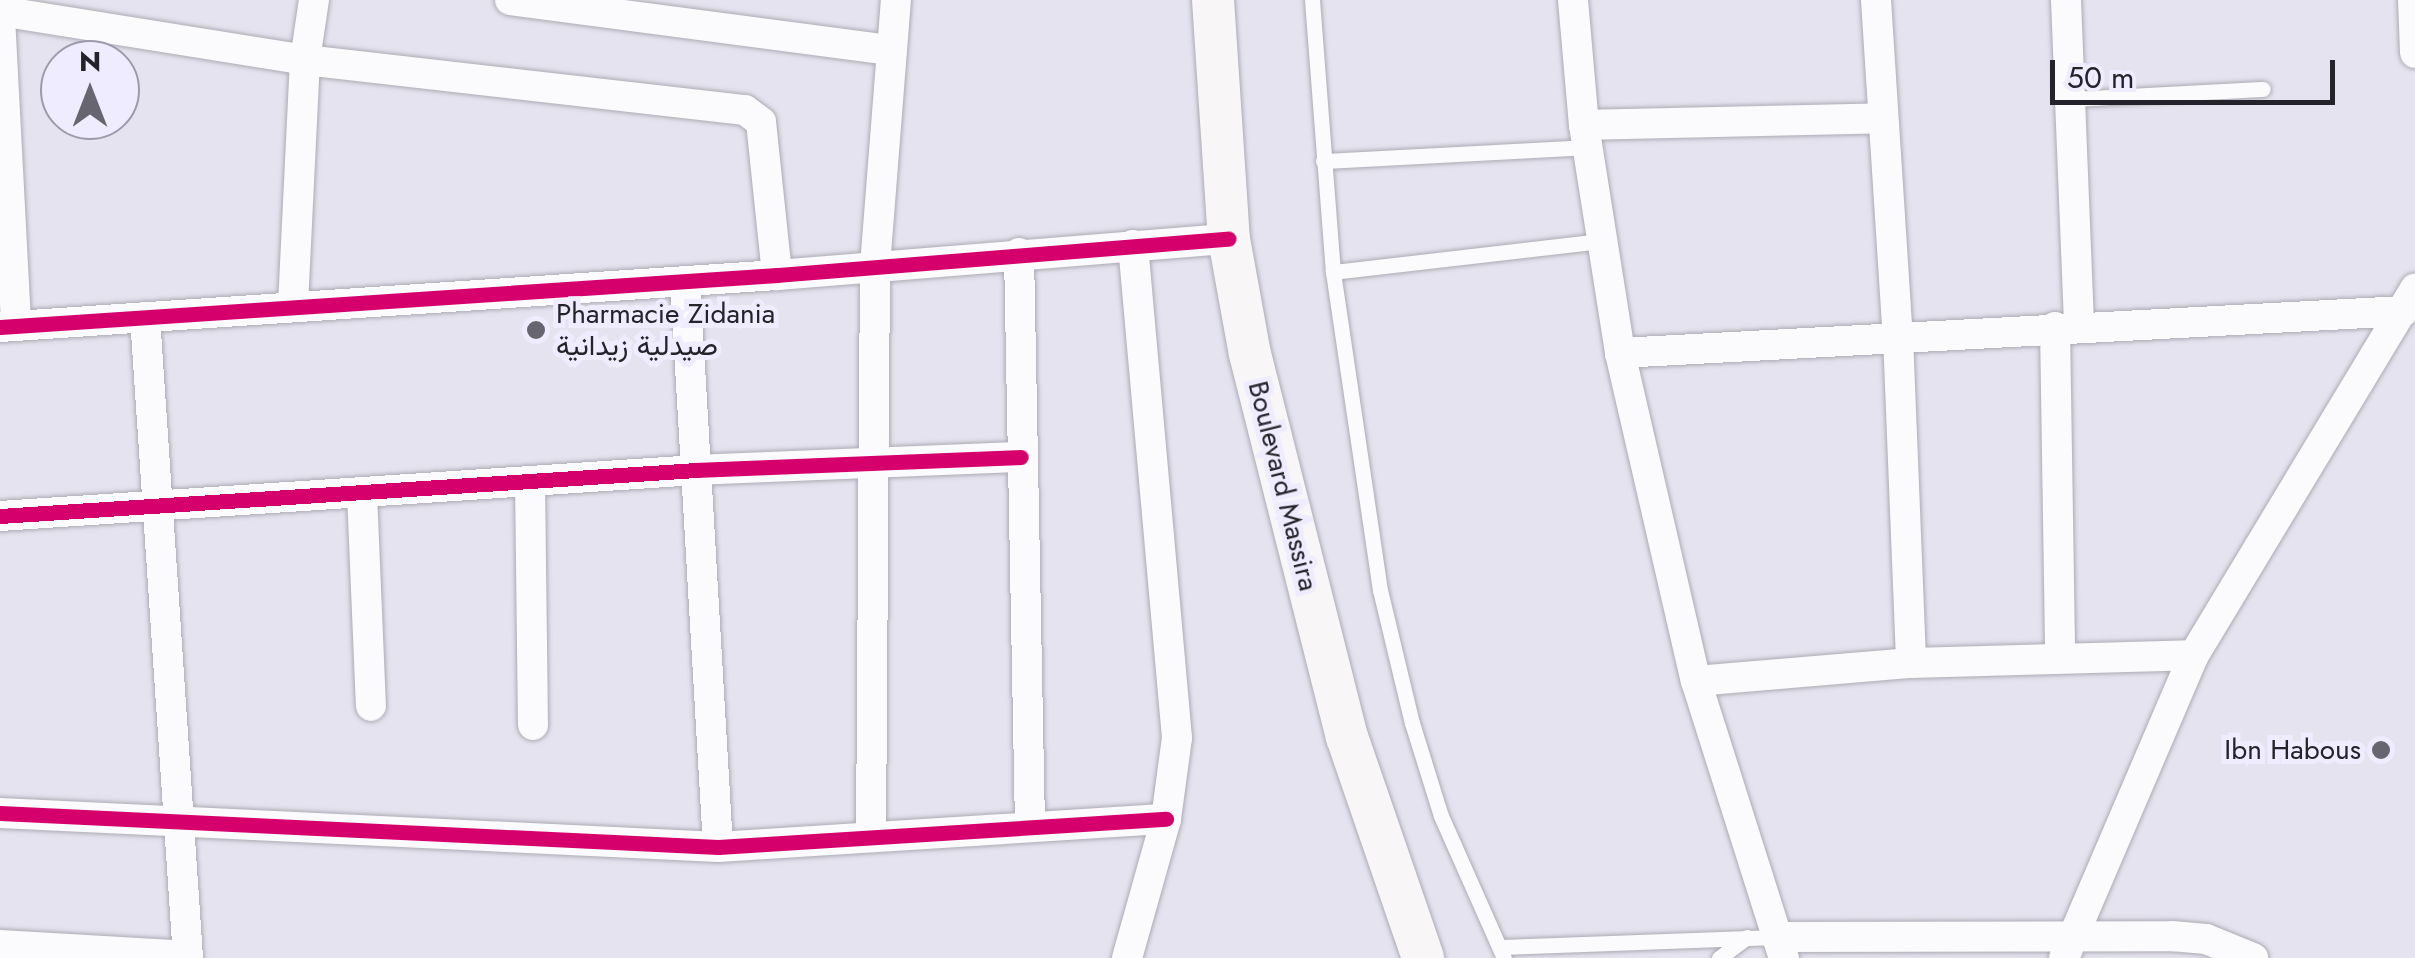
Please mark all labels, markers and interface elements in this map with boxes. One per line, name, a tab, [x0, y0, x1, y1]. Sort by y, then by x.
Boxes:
north arrow	[40, 40, 140, 140]
scale bar	[2055, 40, 2340, 102]
text: N	[79, 41, 101, 82]
text: 50 m	[2067, 56, 2134, 99]
place label: Pharmacie Zidania صيدلية زيدانية	[556, 297, 775, 363]
marker: Pharmacie Zidania صيدلية زيدانية	[525, 319, 547, 341]
street label: Boulevard Massira	[1241, 378, 1325, 594]
place label: Ibn Habous	[2224, 733, 2361, 767]
marker: Ibn Habous	[2370, 739, 2392, 761]

